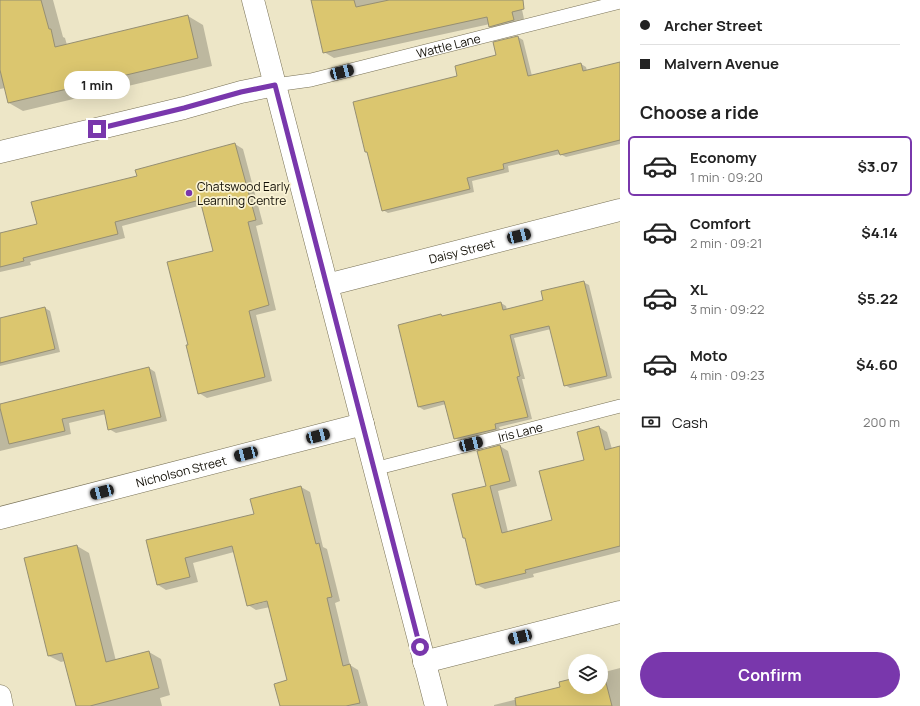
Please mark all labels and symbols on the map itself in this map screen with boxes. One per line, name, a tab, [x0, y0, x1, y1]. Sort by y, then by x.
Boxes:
street label: Wattle Lane	[415, 29, 482, 62]
car	[329, 63, 355, 81]
callout: 1 min	[64, 71, 130, 99]
route end	[88, 120, 106, 138]
place label: Chatswood Early Learning Centre	[197, 178, 291, 209]
marker: Chatswood Early Learning Centre	[184, 188, 194, 198]
car	[506, 227, 532, 245]
street label: Daisy Street	[427, 234, 497, 267]
street label: Iris Lane	[496, 418, 544, 445]
car	[305, 427, 331, 445]
car	[458, 435, 484, 453]
car	[233, 445, 259, 463]
street label: Nicholson Street	[134, 451, 228, 491]
car	[89, 483, 115, 501]
car	[507, 628, 533, 646]
route start	[411, 638, 429, 656]

